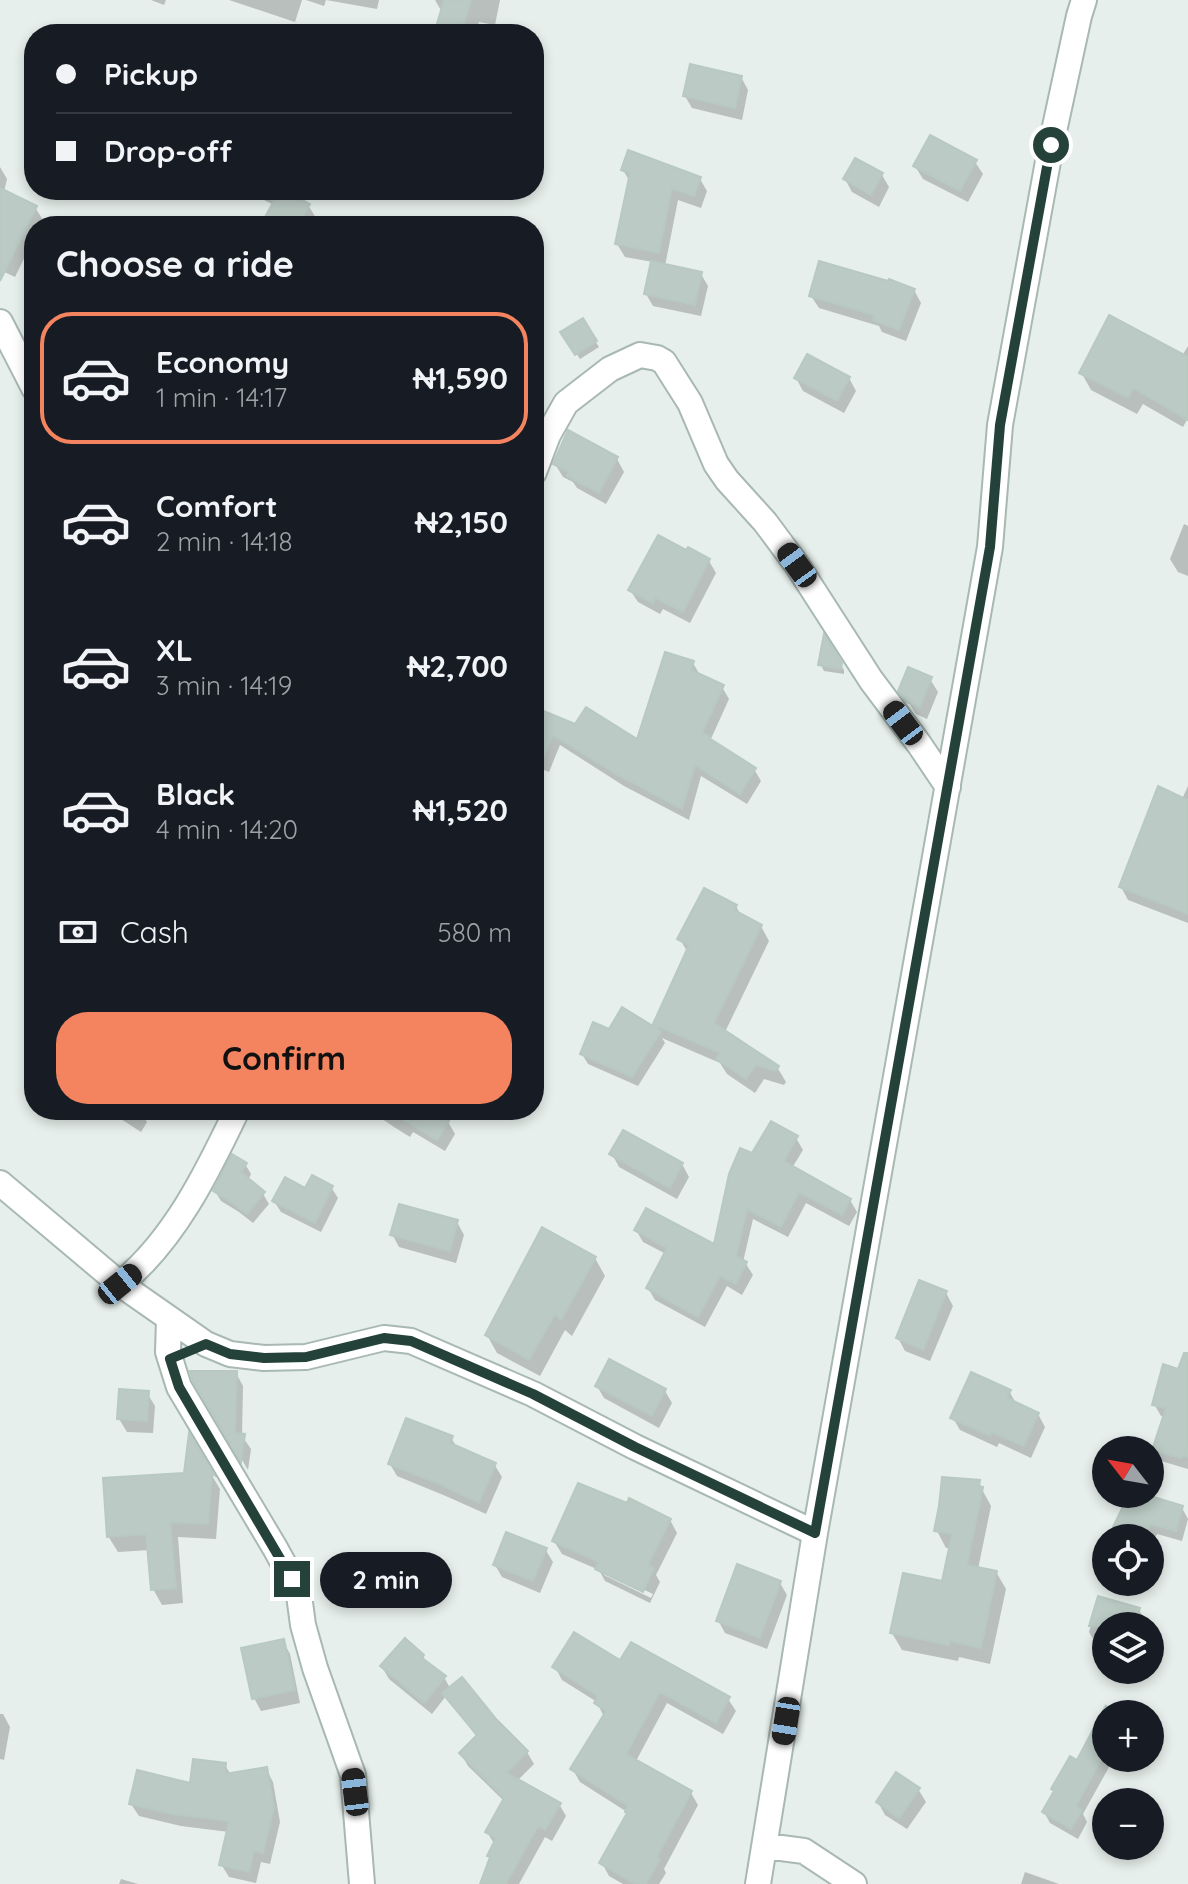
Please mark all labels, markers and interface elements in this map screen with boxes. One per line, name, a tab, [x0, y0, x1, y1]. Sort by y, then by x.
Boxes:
text: Pickup	[104, 55, 198, 93]
route start	[1033, 127, 1069, 163]
text: Drop-off	[104, 132, 232, 170]
text: Choose a ride	[56, 241, 294, 286]
icon: car	[60, 342, 132, 414]
text: Economy	[156, 343, 289, 381]
text: ₦1,590	[413, 359, 508, 397]
text: 1 min · 14:17	[156, 381, 287, 414]
icon: car	[60, 486, 132, 558]
text: Comfort	[156, 487, 277, 525]
text: ₦2,150	[415, 503, 508, 541]
text: 2 min · 14:18	[156, 525, 293, 558]
car	[773, 539, 821, 591]
icon: car	[60, 630, 132, 702]
text: XL	[156, 631, 193, 669]
text: ₦2,700	[407, 647, 508, 685]
text: 3 min · 14:19	[156, 669, 292, 702]
car	[879, 697, 927, 749]
icon: car	[60, 774, 132, 846]
text: Black	[156, 775, 235, 813]
text: ₦1,520	[413, 791, 508, 829]
text: 4 min · 14:20	[156, 813, 298, 846]
icon: cash	[56, 910, 100, 954]
text: Cash	[120, 913, 189, 951]
text: 580 m	[438, 916, 512, 949]
button: Confirm	[56, 1012, 512, 1104]
car	[94, 1260, 146, 1308]
north arrow	[1092, 1436, 1164, 1508]
map controls	[1092, 1436, 1164, 1860]
button: locate	[1092, 1524, 1164, 1596]
callout: 2 min	[320, 1551, 452, 1607]
route end	[274, 1561, 310, 1597]
text: 2 min	[352, 1563, 420, 1596]
button: layers	[1092, 1612, 1164, 1684]
car	[770, 1695, 802, 1747]
button: +	[1092, 1700, 1164, 1772]
car	[340, 1767, 370, 1817]
button: −	[1092, 1788, 1164, 1860]

